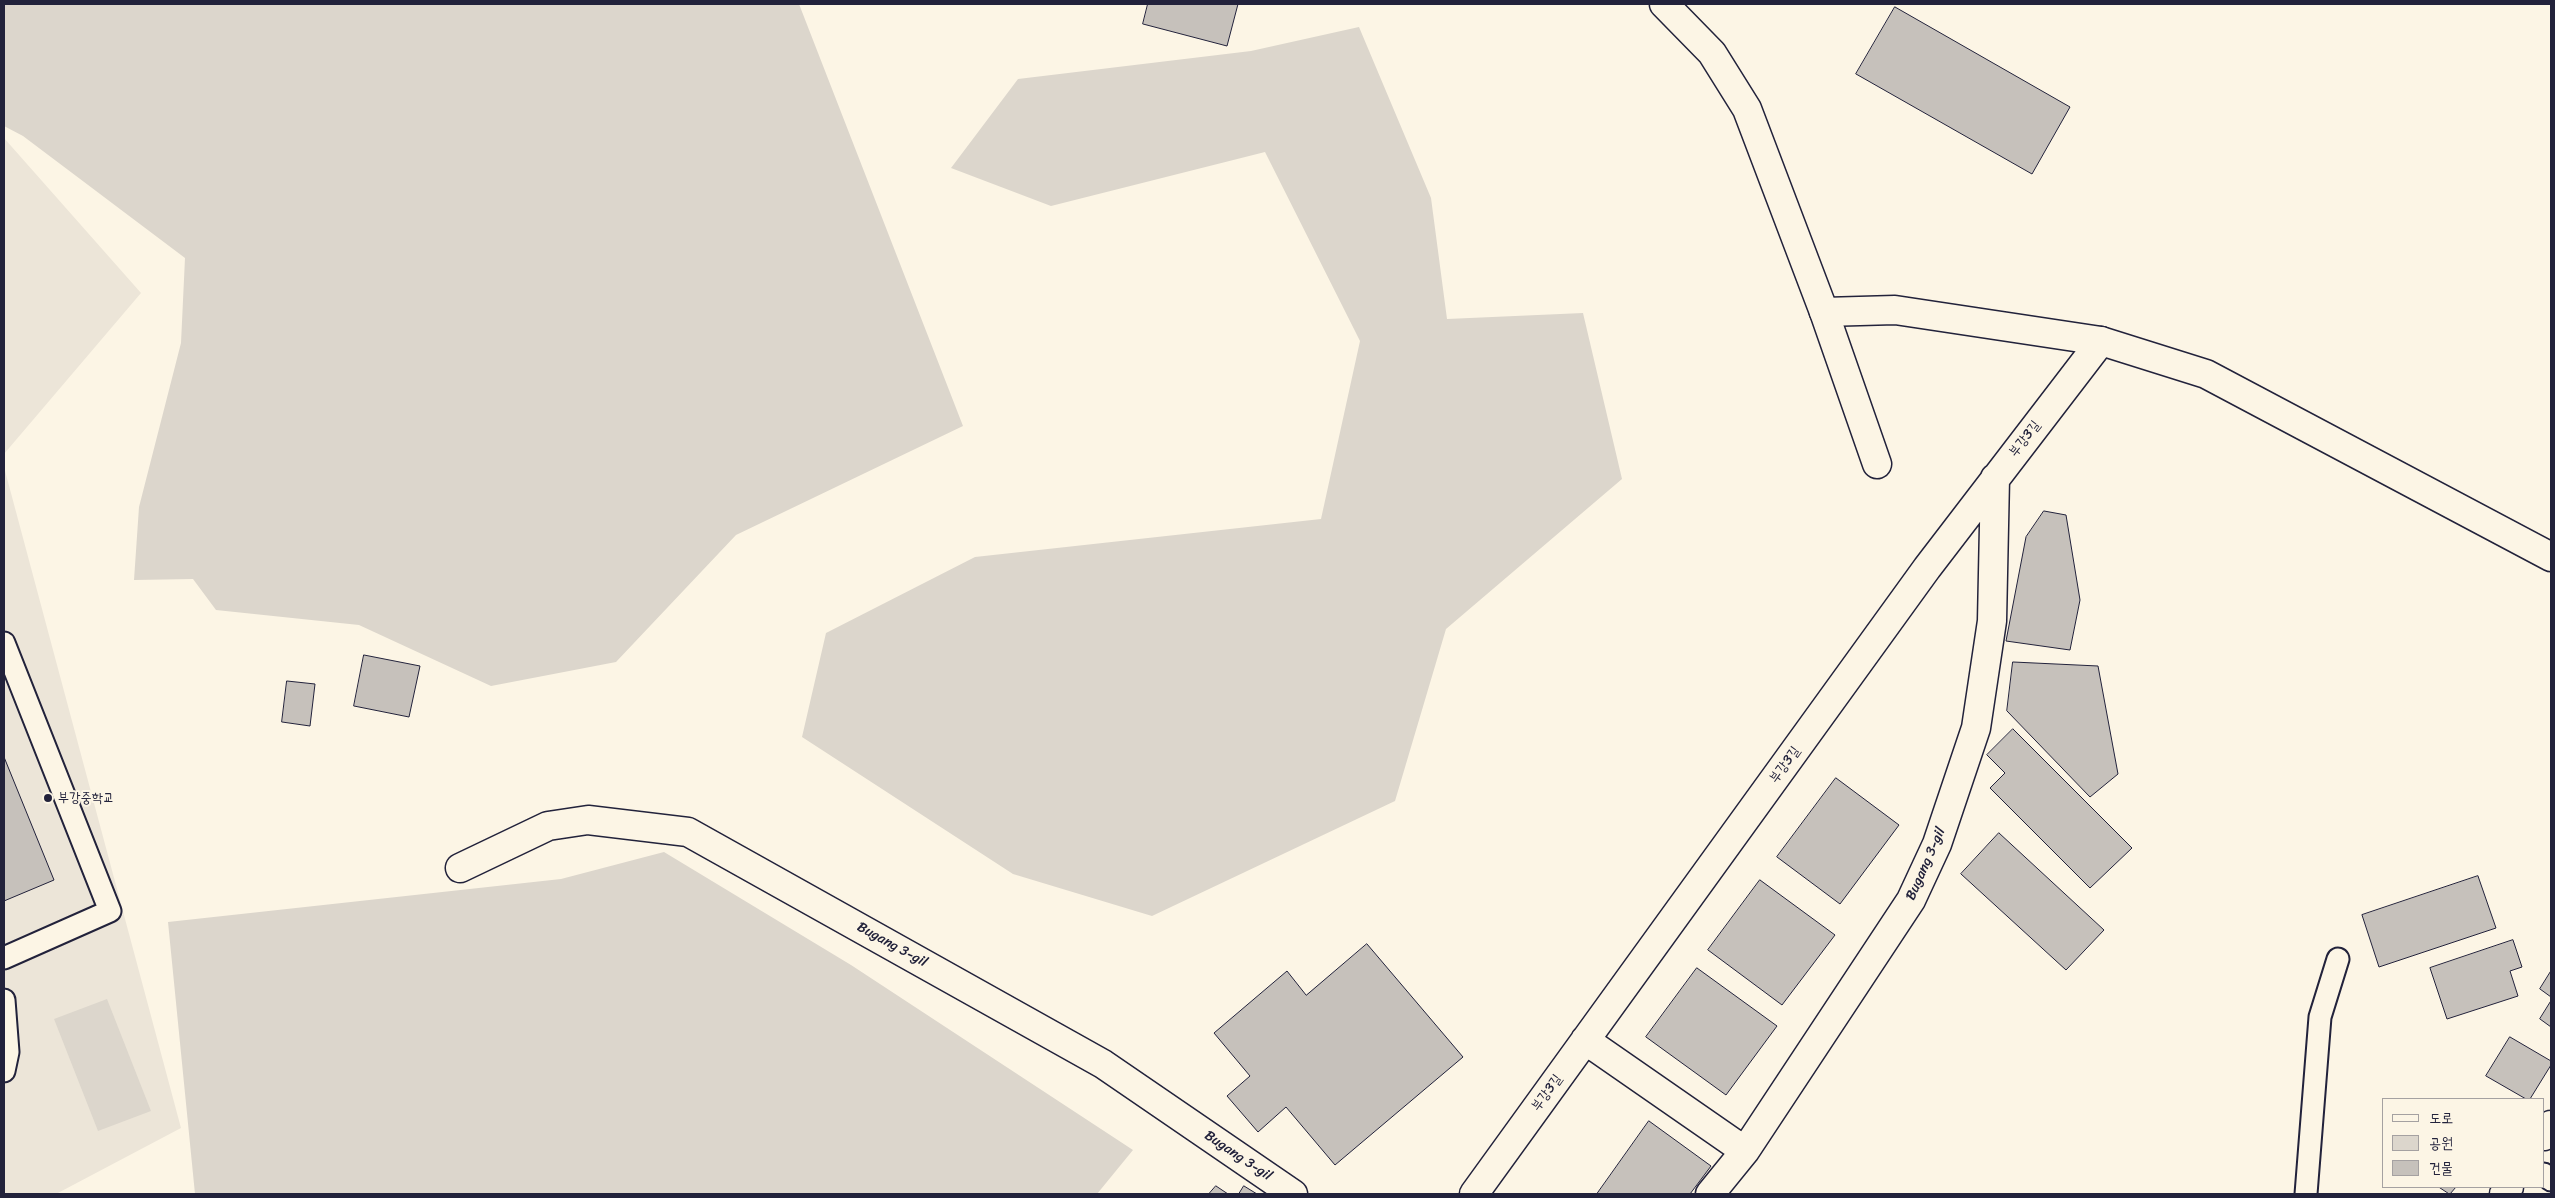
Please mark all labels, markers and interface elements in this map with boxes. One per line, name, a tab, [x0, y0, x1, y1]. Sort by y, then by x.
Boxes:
street label: 부강3길	[2006, 417, 2044, 461]
street label: 부강3길	[1766, 743, 1804, 787]
place label: 부강중학교	[58, 790, 114, 806]
marker: 부강중학교	[42, 792, 54, 804]
street label: Bugang 3-gil	[1903, 825, 1949, 903]
street label: Bugang 3-gil	[854, 919, 930, 971]
street label: 부강3길	[1528, 1071, 1566, 1115]
legend	[2382, 1098, 2545, 1188]
text: 도로	[2429, 1105, 2453, 1131]
street label: Bugang 3-gil	[1201, 1127, 1275, 1185]
text: 공원	[2429, 1130, 2453, 1156]
text: 건물	[2429, 1155, 2453, 1181]

